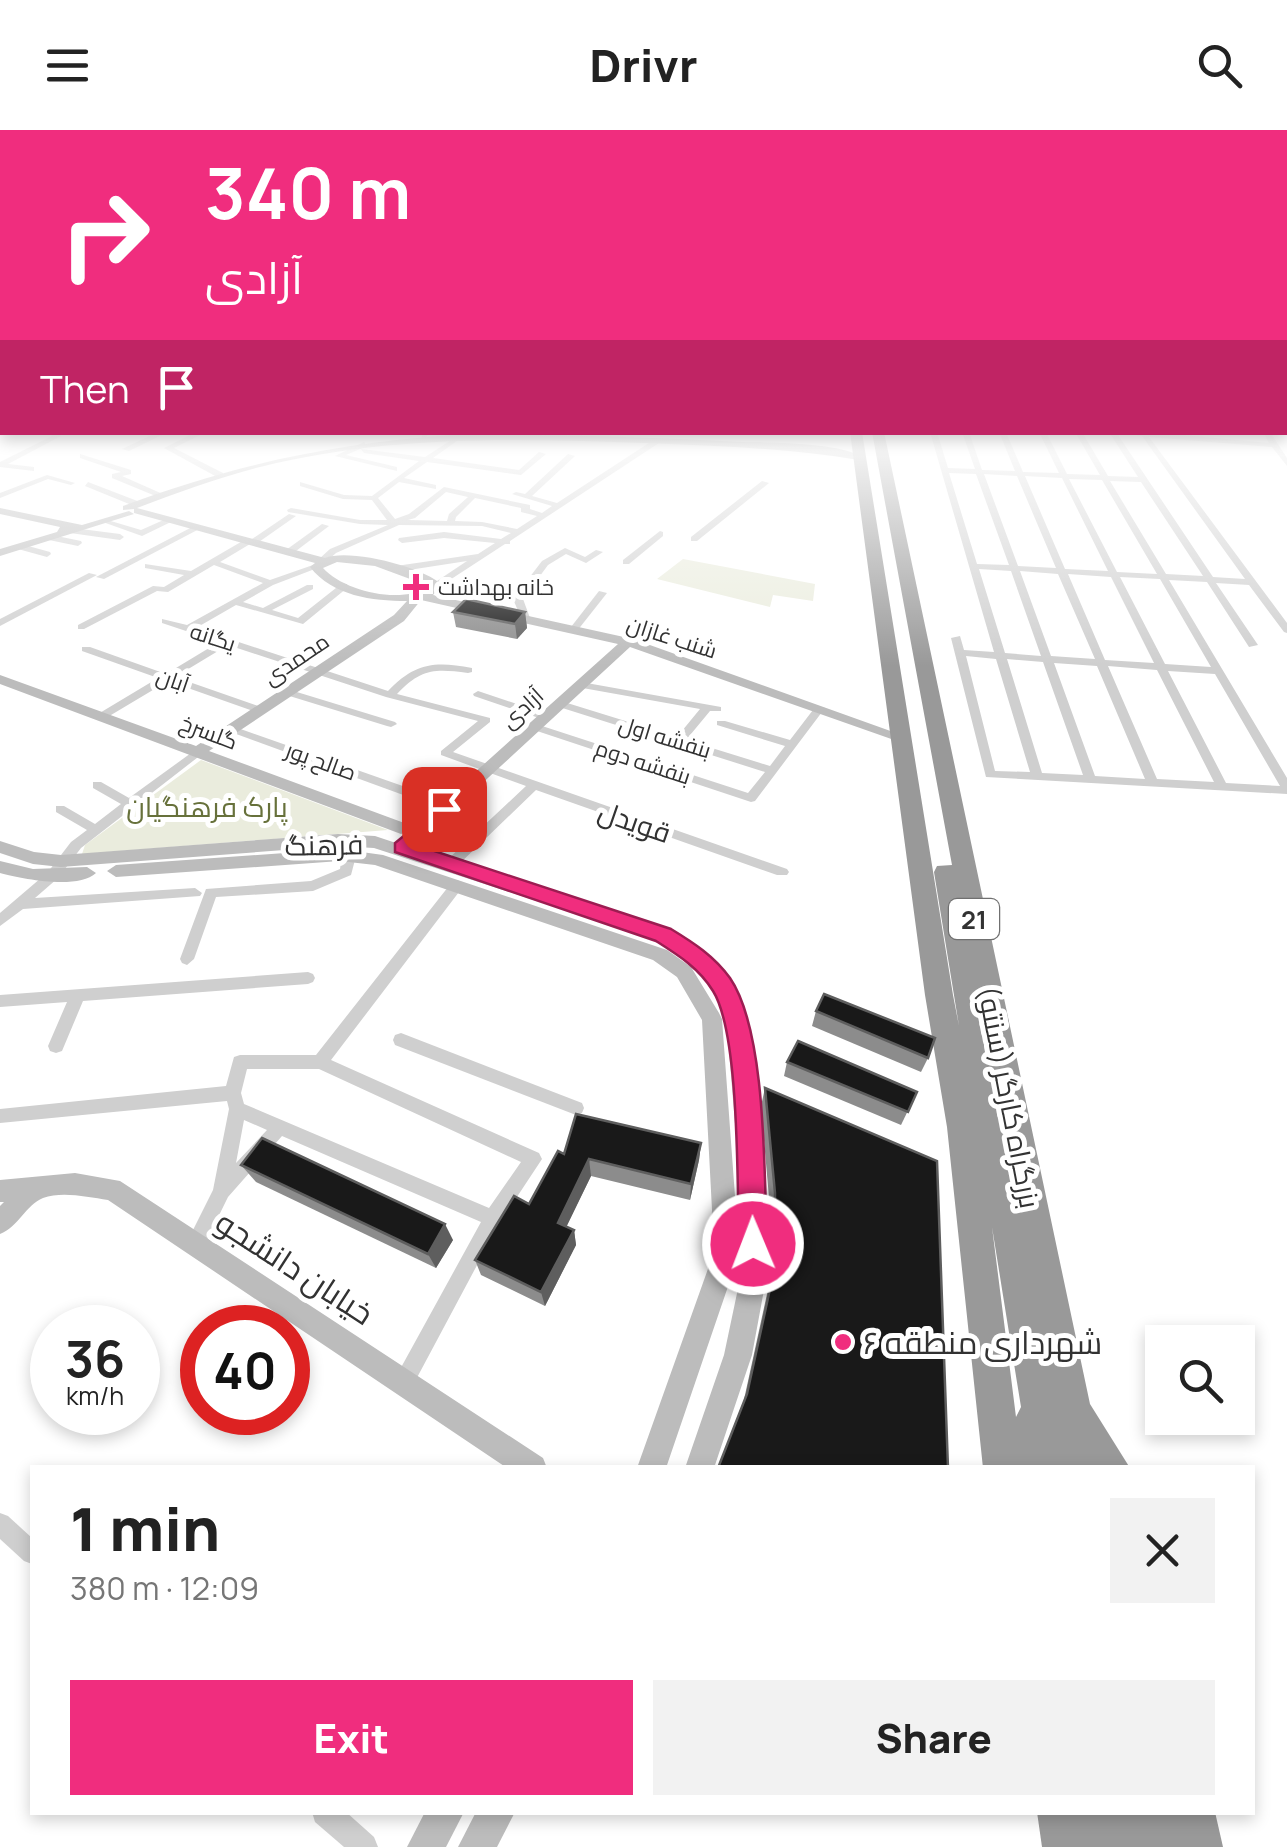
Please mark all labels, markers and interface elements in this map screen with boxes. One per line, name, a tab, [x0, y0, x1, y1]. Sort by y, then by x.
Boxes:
text: Drivr	[590, 34, 697, 96]
icon: menu	[40, 38, 95, 93]
icon: search	[1192, 38, 1247, 93]
text: 340 m	[205, 144, 411, 240]
icon: right	[40, 170, 170, 300]
text: آزادی	[205, 246, 303, 308]
icon: arrive	[149, 360, 204, 415]
text: Then	[40, 362, 129, 414]
place label: خانه بهداشت	[438, 572, 554, 602]
marker: خانه بهداشت	[403, 574, 429, 600]
street label: شنب غازان	[623, 608, 721, 666]
street label: یگانه	[186, 616, 240, 658]
street label: محمدی	[257, 626, 335, 692]
street label: آبان	[153, 660, 194, 700]
street label: آزادی	[494, 681, 550, 735]
street label: گلسرخ	[176, 707, 242, 757]
street label: بنفشه اول	[615, 709, 715, 765]
street label: بنفشه دوم	[591, 732, 695, 792]
street label: صالح پور	[280, 734, 361, 788]
pin	[402, 767, 487, 852]
icon: arrive	[417, 782, 472, 837]
park label: پارک فرهنگیان	[126, 787, 288, 826]
street label: قویدل	[594, 791, 676, 851]
street label: فرهنگ	[284, 824, 364, 864]
road number: 21	[949, 899, 999, 939]
street label: بزرگراه کارگر (سنتو)	[970, 983, 1050, 1211]
position arrow	[701, 1192, 805, 1296]
street label: خیابان دانشجو	[207, 1199, 383, 1335]
speed limit sign: 40	[180, 1305, 310, 1435]
place label: شهرداری منطقه ۶	[863, 1320, 1102, 1364]
text: 36	[65, 1324, 125, 1392]
map controls	[1145, 1325, 1255, 1435]
button: search	[1145, 1325, 1255, 1435]
marker: شهرداری منطقه ۶	[832, 1331, 854, 1353]
text: km/h	[66, 1378, 124, 1413]
text: 1 min	[70, 1487, 220, 1569]
button: close	[1110, 1498, 1215, 1603]
text: 380 m · 12:09	[70, 1566, 259, 1610]
button: Exit	[70, 1680, 633, 1795]
button: Share	[653, 1680, 1215, 1795]

